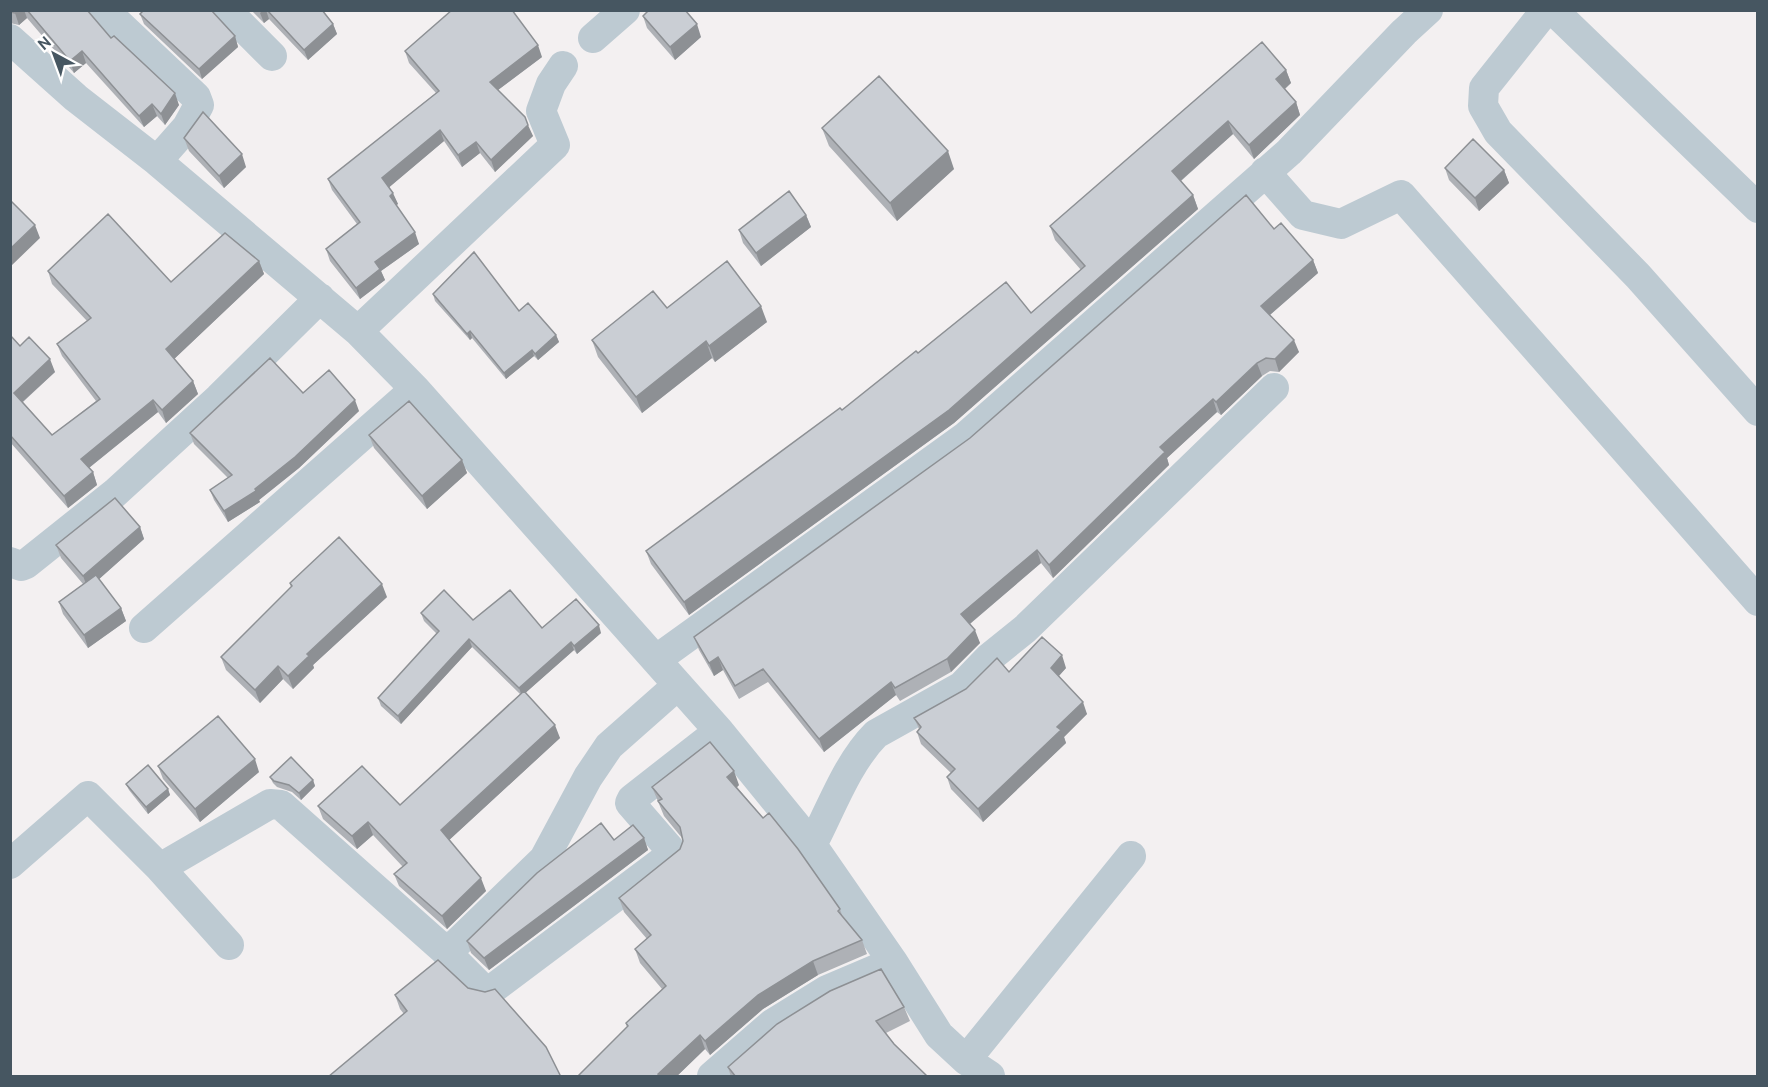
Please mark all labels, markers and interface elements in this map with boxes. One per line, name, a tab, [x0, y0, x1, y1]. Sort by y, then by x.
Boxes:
north arrow	[24, 24, 84, 84]
text: N	[34, 32, 55, 54]

